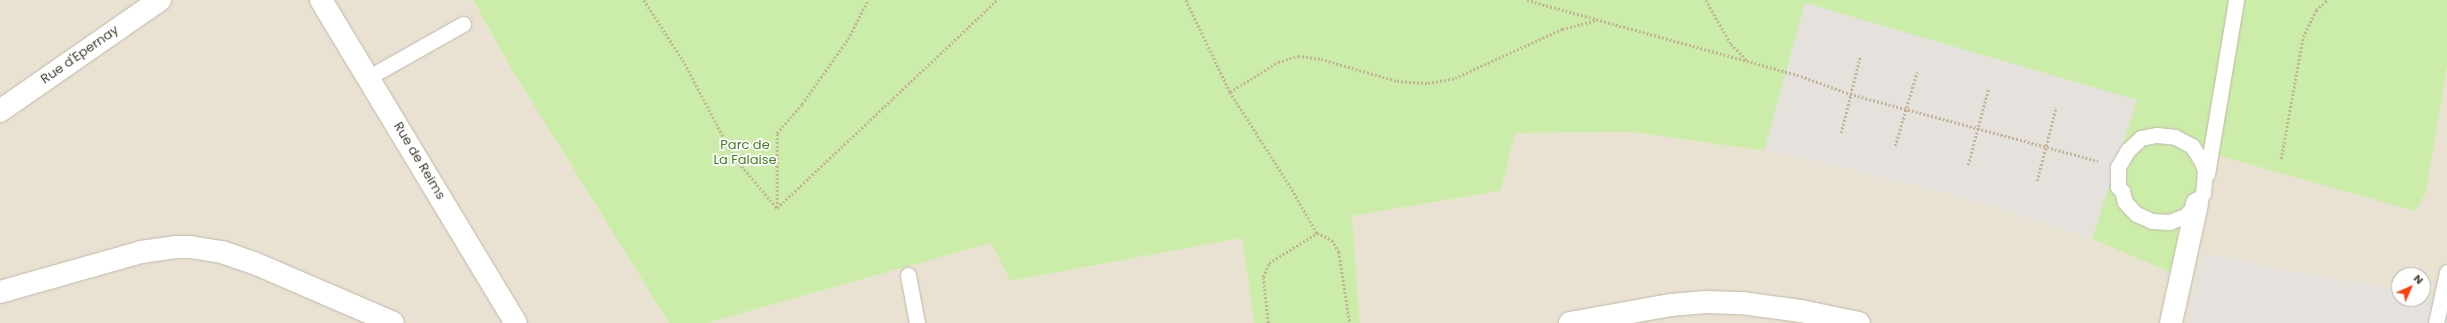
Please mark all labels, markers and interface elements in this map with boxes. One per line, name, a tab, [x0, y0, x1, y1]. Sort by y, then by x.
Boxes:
street label: Rue d'Epernay	[38, 22, 122, 88]
street label: Rue de Reims	[390, 120, 448, 202]
park label: Parc de La Falaise	[713, 138, 777, 169]
north arrow	[2391, 267, 2431, 307]
text: N	[2410, 271, 2427, 288]

